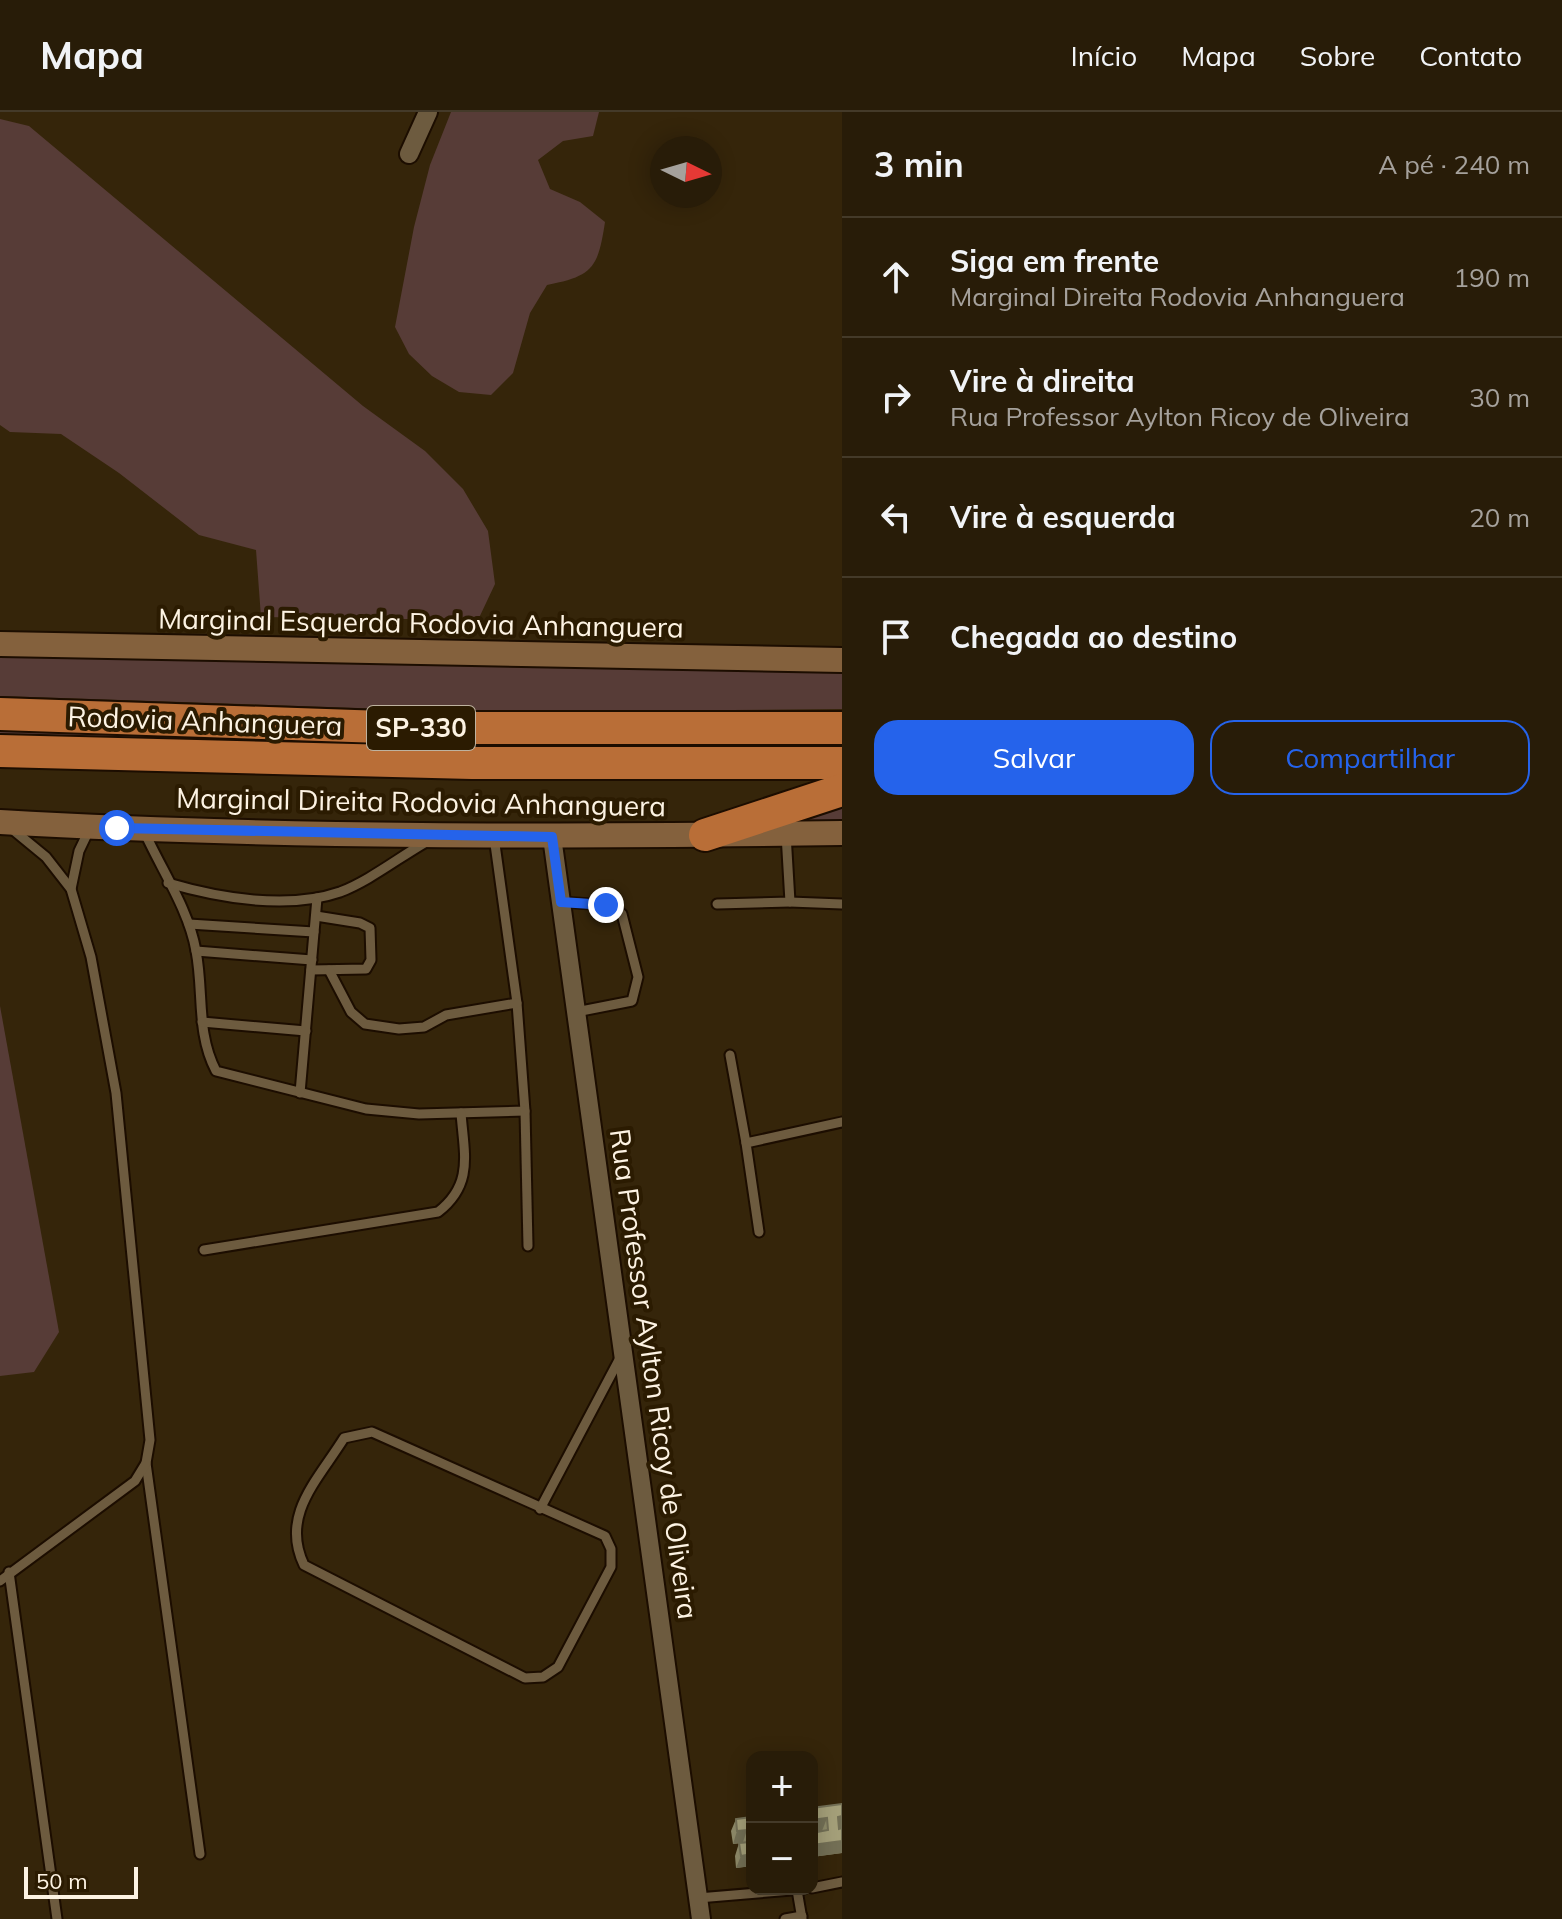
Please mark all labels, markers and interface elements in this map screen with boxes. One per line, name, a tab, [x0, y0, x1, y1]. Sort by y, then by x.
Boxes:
text: Mapa	[40, 31, 144, 79]
text: Início	[1070, 38, 1137, 73]
text: Mapa	[1181, 38, 1256, 73]
text: Sobre	[1300, 38, 1375, 73]
text: Contato	[1419, 38, 1522, 73]
north arrow	[650, 136, 722, 208]
text: 3 min	[874, 143, 964, 186]
text: A pé · 240 m	[1378, 148, 1530, 181]
text: Siga em frente	[950, 242, 1159, 280]
icon: ahead	[874, 255, 918, 299]
text: 190 m	[1454, 261, 1530, 294]
text: Marginal Direita Rodovia Anhanguera	[950, 280, 1405, 313]
text: Vire à direita	[950, 362, 1135, 400]
icon: right	[874, 375, 918, 419]
text: 30 m	[1469, 381, 1530, 414]
text: Rua Professor Aylton Ricoy de Oliveira	[950, 400, 1410, 433]
icon: left	[874, 495, 918, 539]
text: Vire à esquerda	[950, 498, 1176, 536]
text: 20 m	[1469, 501, 1530, 534]
street label: Marginal Esquerda Rodovia Anhanguera	[158, 600, 684, 645]
icon: arrive	[874, 615, 918, 659]
text: Chegada ao destino	[950, 618, 1237, 656]
street label: Rodovia Anhanguera	[67, 698, 343, 743]
road number: SP-330	[367, 706, 475, 750]
button: Salvar	[874, 720, 1194, 795]
button: Compartilhar	[1210, 720, 1530, 795]
street label: Marginal Direita Rodovia Anhanguera	[176, 780, 666, 823]
route start	[99, 810, 135, 846]
route end	[588, 887, 624, 923]
street label: Rua Professor Aylton Ricoy de Oliveira	[603, 1126, 706, 1621]
map controls	[746, 1751, 818, 1895]
button: +	[746, 1751, 818, 1823]
button: −	[746, 1823, 818, 1895]
scale bar	[24, 1863, 138, 1899]
text: 50 m	[36, 1867, 87, 1895]

